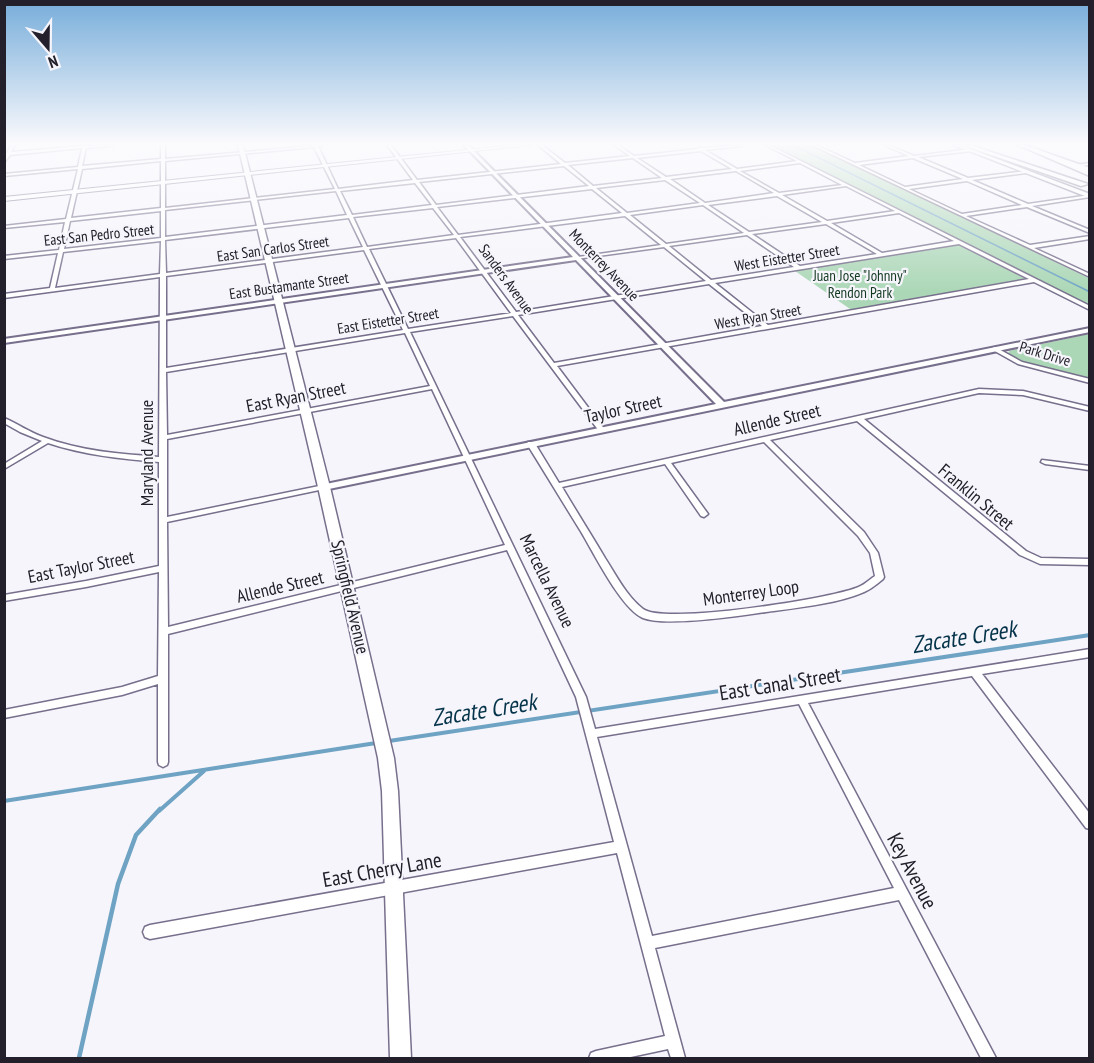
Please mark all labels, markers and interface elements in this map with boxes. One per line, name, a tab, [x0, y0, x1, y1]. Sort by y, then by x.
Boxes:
north arrow	[18, 18, 78, 78]
text: N	[46, 51, 61, 73]
street label: East San Pedro Street	[43, 219, 155, 250]
street label: Monterrey Avenue	[565, 225, 643, 305]
street label: East San Carlos Street	[216, 231, 330, 266]
street label: Sanders Avenue	[475, 240, 538, 317]
street label: West Eistetter Street	[733, 240, 841, 275]
park label: Juan Jose "Johnny" Rendon Park	[812, 266, 907, 302]
street label: East Bustamante Street	[228, 268, 350, 303]
street label: West Ryan Street	[713, 300, 803, 333]
street label: East Eistetter Street	[336, 303, 440, 338]
street label: Park Drive	[1017, 337, 1073, 370]
street label: East Ryan Street	[244, 376, 348, 417]
street label: Taylor Street	[582, 389, 664, 428]
street label: Allende Street	[731, 398, 823, 441]
street label: Maryland Avenue	[135, 400, 158, 506]
street label: Franklin Street	[934, 458, 1019, 535]
street label: Marcella Avenue	[515, 530, 580, 631]
street label: Springfield Avenue	[326, 538, 375, 656]
street label: East Taylor Street	[26, 545, 136, 588]
street label: Allende Street	[234, 565, 326, 608]
street label: Monterrey Loop	[702, 574, 800, 611]
water label: Zacate Creek	[909, 613, 1021, 660]
street label: East Canal Street	[717, 661, 843, 706]
water label: Zacate Creek	[429, 686, 541, 733]
street label: Key Avenue	[881, 828, 944, 913]
street label: East Cherry Lane	[320, 846, 443, 893]

